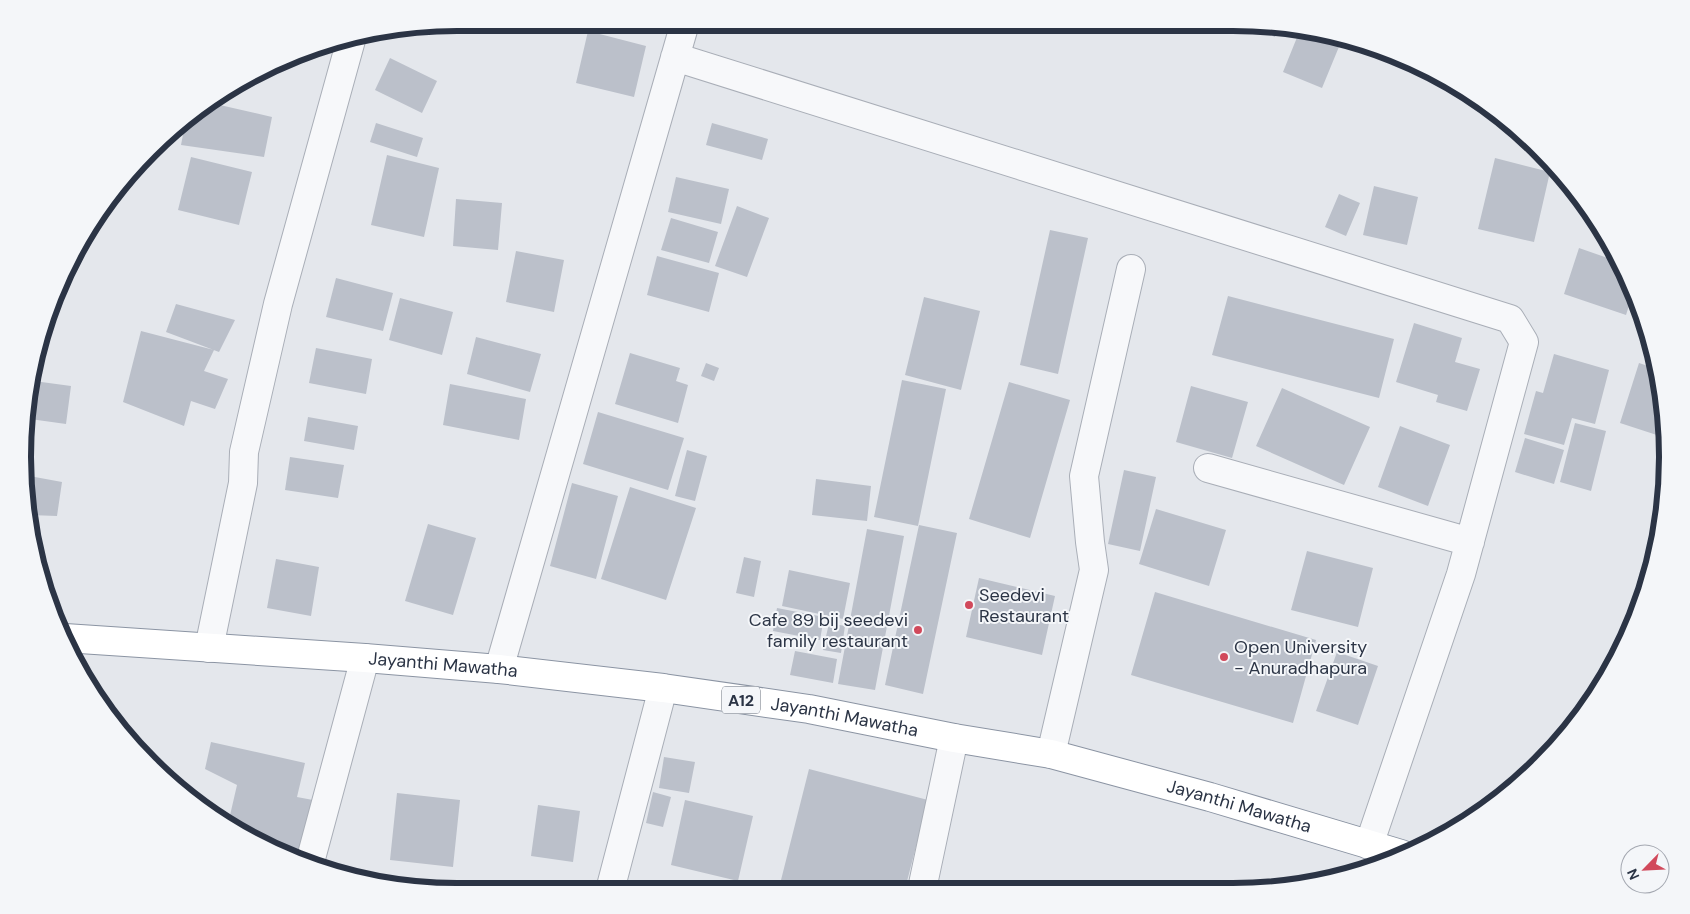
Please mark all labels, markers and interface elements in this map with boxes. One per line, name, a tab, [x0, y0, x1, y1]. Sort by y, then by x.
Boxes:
place label: Seedevi Restaurant	[979, 583, 1069, 628]
marker: Seedevi Restaurant	[963, 599, 975, 611]
place label: Cafe 89 bij seedevi family restaurant	[749, 608, 908, 653]
marker: Cafe 89 bij seedevi family restaurant	[912, 624, 924, 636]
place label: Open University - Anuradhapura	[1234, 635, 1367, 680]
street label: Jayanthi Mawatha	[368, 646, 519, 683]
marker: Open University - Anuradhapura	[1218, 651, 1230, 663]
road number: A12	[722, 686, 760, 714]
street label: Jayanthi Mawatha	[769, 692, 920, 743]
street label: Jayanthi Mawatha	[1164, 774, 1314, 839]
north arrow	[1620, 844, 1670, 894]
text: N	[1623, 866, 1643, 883]

